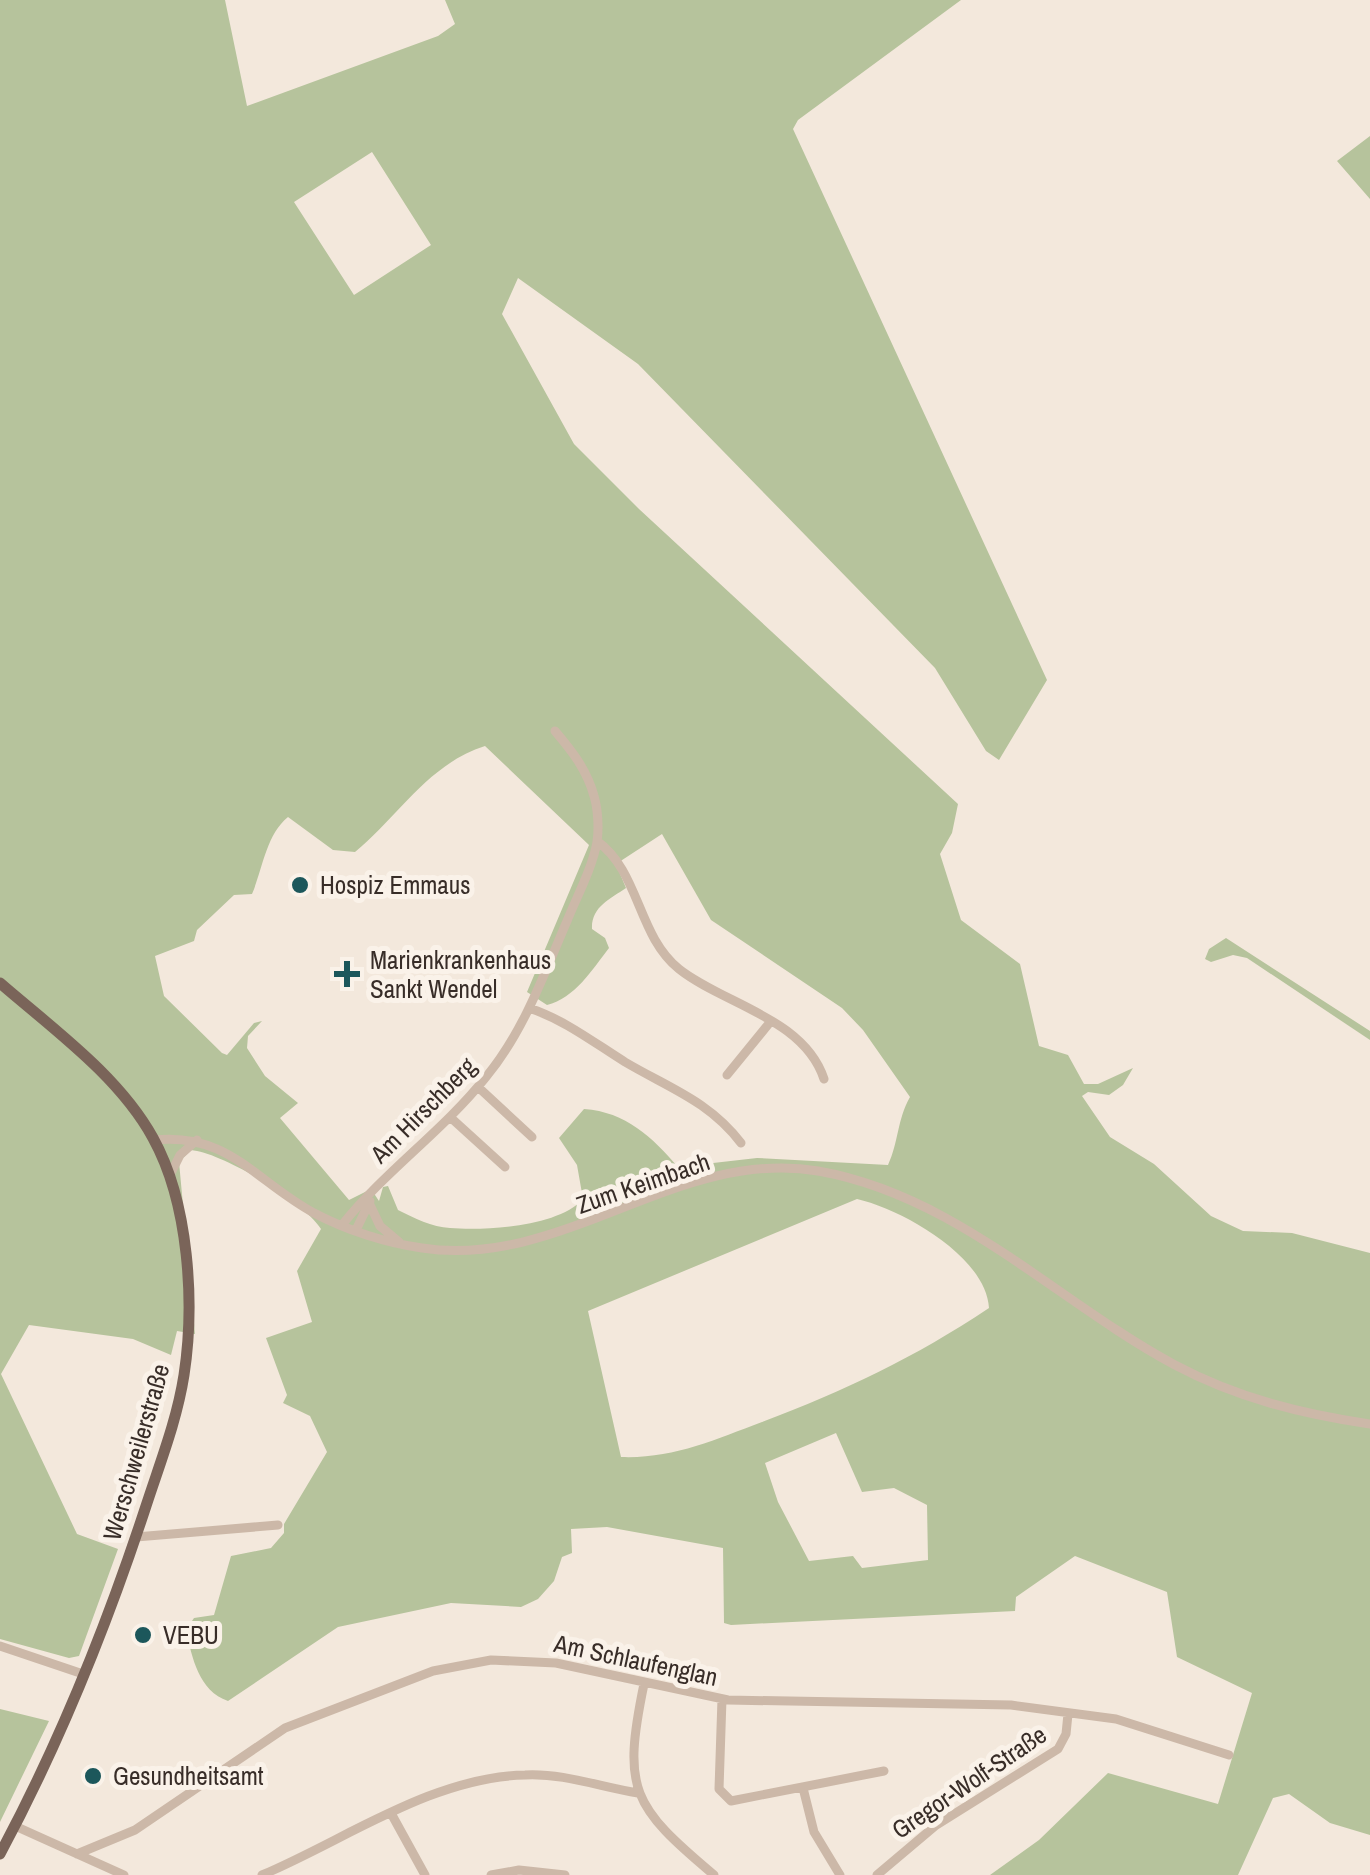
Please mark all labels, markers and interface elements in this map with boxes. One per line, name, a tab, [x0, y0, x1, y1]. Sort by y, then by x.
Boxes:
place label: Hospiz Emmaus	[320, 868, 470, 902]
marker: Hospiz Emmaus	[289, 874, 311, 896]
place label: Marienkrankenhaus Sankt Wendel	[370, 943, 551, 1006]
marker: Marienkrankenhaus Sankt Wendel	[334, 961, 360, 987]
street label: Am Hirschberg	[362, 1049, 484, 1171]
street label: Zum Keimbach	[572, 1144, 714, 1222]
street label: Werschweilerstraße	[95, 1360, 177, 1544]
place label: VEBU	[163, 1618, 219, 1652]
marker: VEBU	[132, 1624, 154, 1646]
street label: Am Schlaufenglan	[550, 1626, 721, 1694]
street label: Gregor-Wolf-Straße	[885, 1718, 1053, 1846]
place label: Gesundheitsamt	[113, 1759, 264, 1793]
marker: Gesundheitsamt	[82, 1765, 104, 1787]

